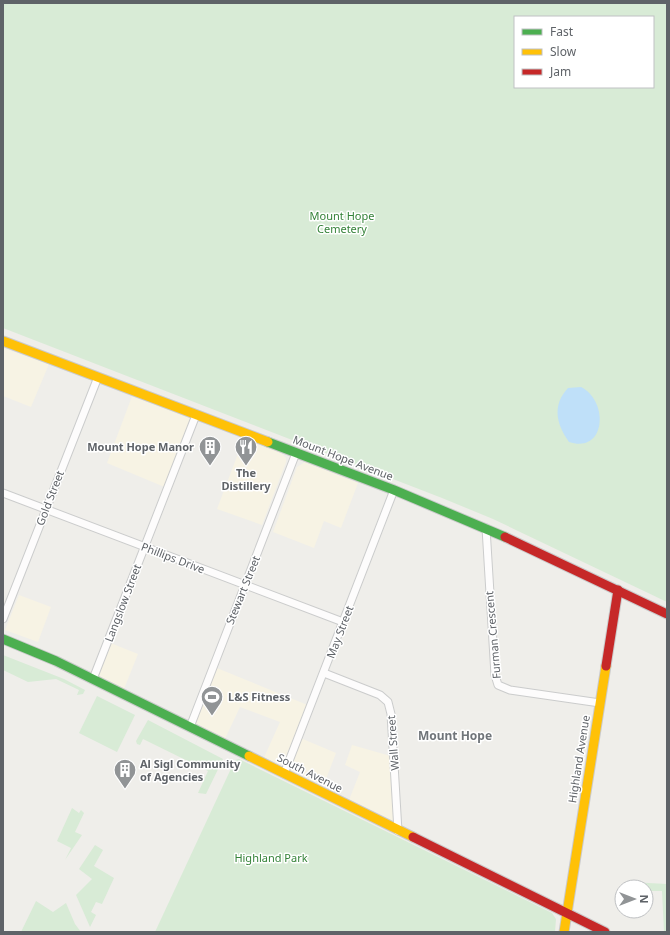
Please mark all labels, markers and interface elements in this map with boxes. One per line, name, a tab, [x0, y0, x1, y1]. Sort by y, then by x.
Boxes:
legend	[514, 16, 654, 88]
text: Fast	[550, 23, 574, 40]
text: Slow	[550, 43, 577, 60]
text: Jam	[549, 63, 571, 80]
park label: Mount Hope Cemetery	[310, 208, 374, 236]
street label: Mount Hope Avenue	[291, 431, 395, 484]
building icon: Mount Hope Manor	[197, 434, 223, 467]
restaurant icon: The Distillery	[233, 434, 259, 467]
place label: Mount Hope Manor	[87, 439, 194, 454]
place label: The Distillery	[221, 465, 271, 493]
street label: Gold Street	[32, 468, 67, 528]
street label: Phillips Drive	[139, 539, 207, 577]
street label: Stewart Street	[222, 553, 263, 626]
street label: Langslow Street	[101, 562, 144, 644]
street label: Furman Crescent	[481, 590, 504, 680]
street label: May Street	[323, 603, 356, 660]
sports icon: L&S Fitness	[199, 684, 225, 717]
place label: L&S Fitness	[228, 689, 291, 704]
street label: Highland Avenue	[564, 714, 593, 804]
street label: Wall Street	[383, 715, 402, 771]
district label: Mount Hope	[418, 727, 492, 744]
street label: South Avenue	[275, 750, 346, 796]
place label: Al Sigl Community of Agencies	[140, 756, 241, 784]
building icon: Al Sigl Community of Agencies	[112, 757, 138, 790]
park label: Highland Park	[234, 850, 308, 865]
north arrow	[614, 879, 654, 919]
text: N	[637, 895, 652, 903]

